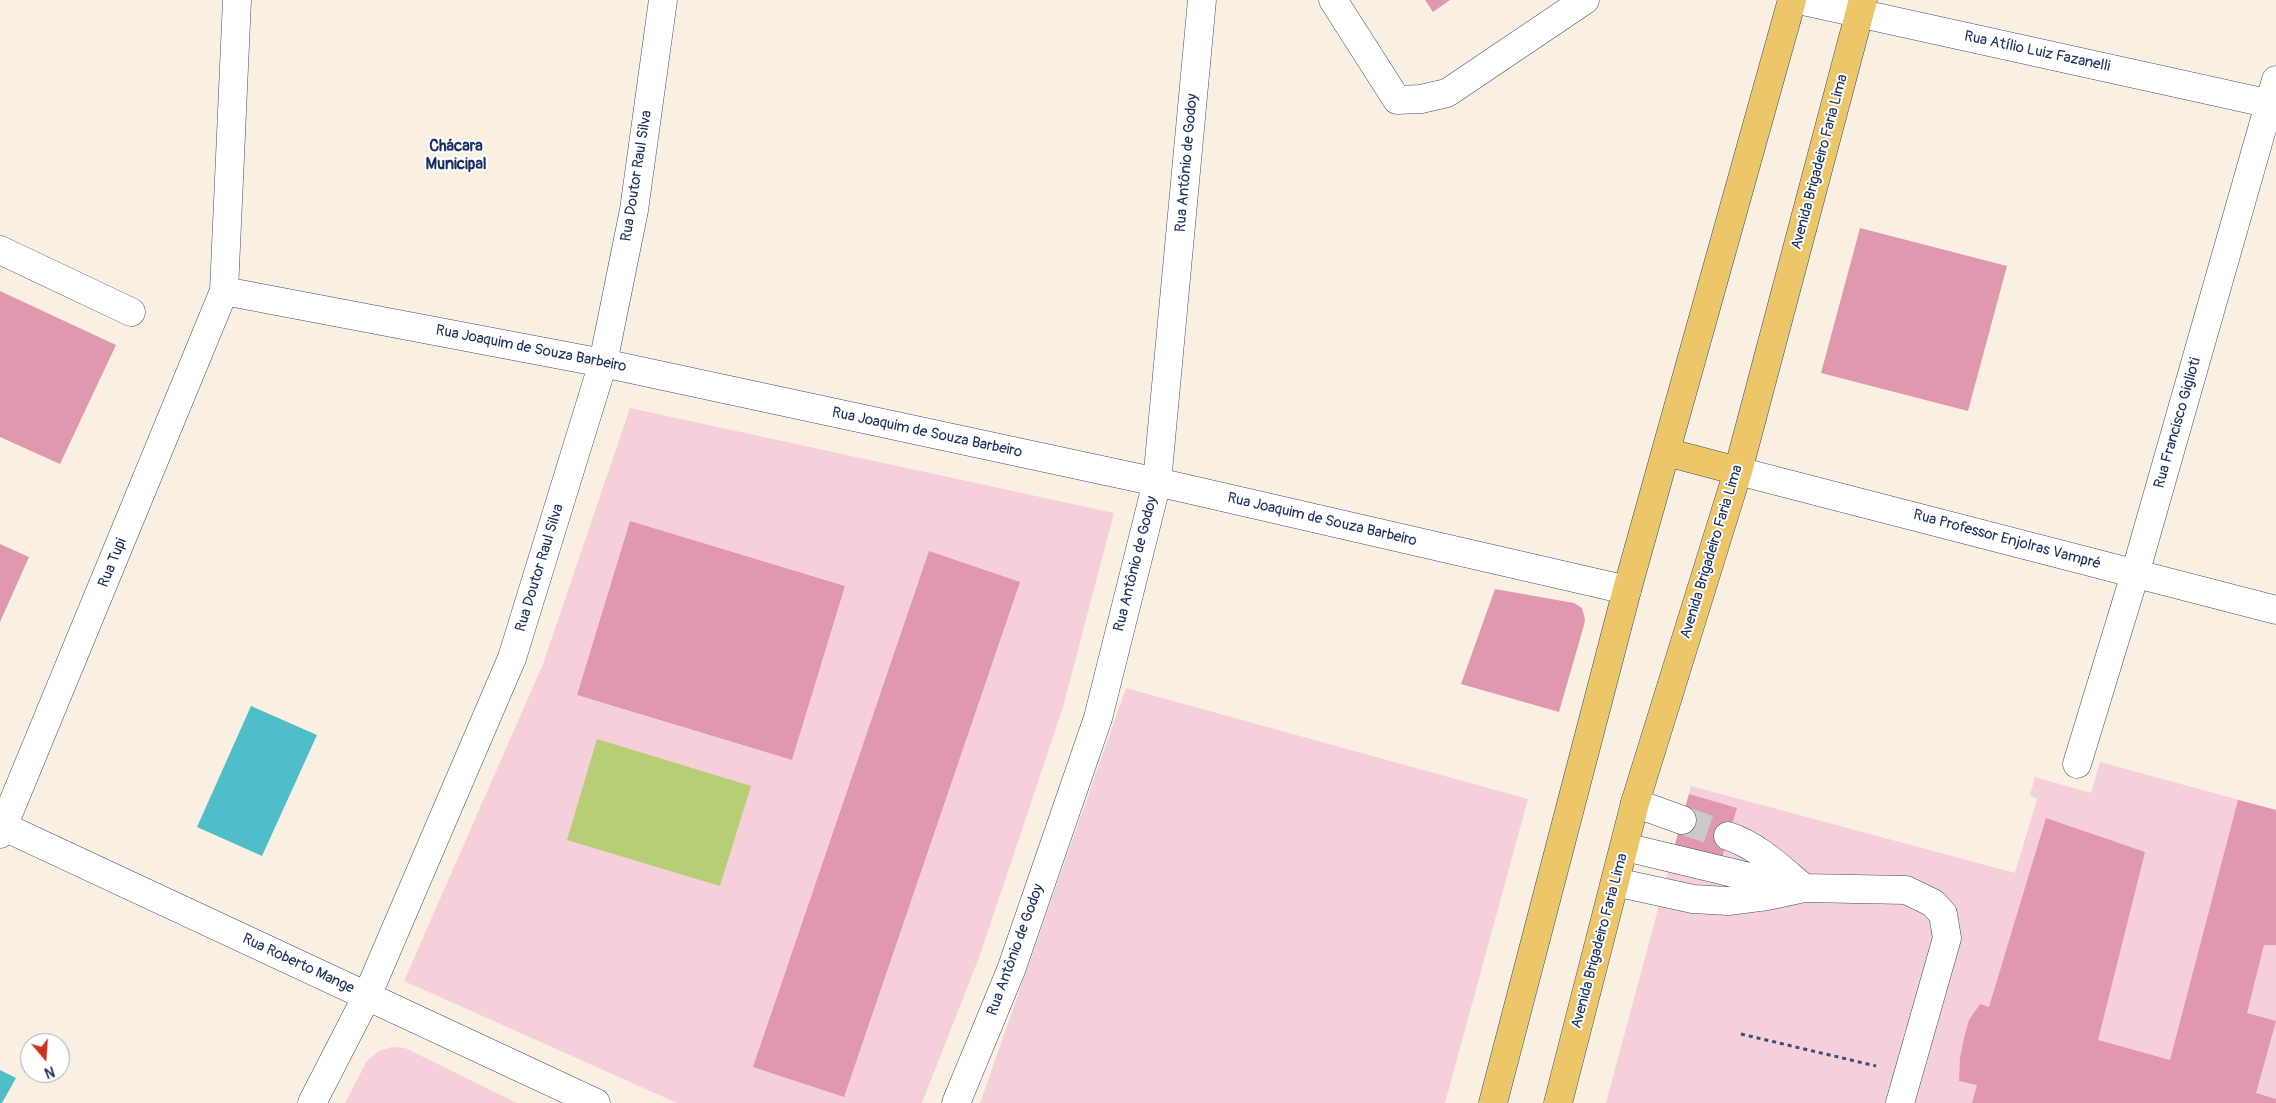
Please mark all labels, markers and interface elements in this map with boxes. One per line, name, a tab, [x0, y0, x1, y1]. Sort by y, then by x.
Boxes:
street label: Rua Atílio Luiz Fazanelli	[1962, 28, 2112, 76]
street label: Avenida Brigadeiro Faria Lima	[1788, 72, 1852, 252]
street label: Rua Antônio de Godoy	[1172, 93, 1202, 233]
street label: Rua Doutor Raul Silva	[618, 109, 656, 243]
district label: Chácara Municipal	[425, 137, 487, 175]
street label: Rua Joaquim de Souza Barbeiro	[434, 322, 628, 376]
street label: Rua Francisco Giglioti	[2151, 356, 2205, 490]
street label: Rua Joaquim de Souza Barbeiro	[830, 404, 1024, 462]
street label: Avenida Brigadeiro Faria Lima	[1677, 463, 1747, 641]
street label: Rua Joaquim de Souza Barbeiro	[1225, 489, 1419, 551]
street label: Rua Antônio de Godoy	[1110, 494, 1162, 634]
street label: Rua Doutor Raul Silva	[512, 502, 568, 634]
street label: Rua Professor Enjolras Vampré	[1911, 506, 2103, 574]
street label: Rua Tupi	[95, 536, 131, 590]
street label: Avenida Brigadeiro Faria Lima	[1568, 851, 1632, 1031]
street label: Rua Antônio de Godoy	[984, 882, 1048, 1018]
street label: Rua Roberto Mange	[239, 930, 357, 998]
north arrow	[20, 1033, 70, 1083]
text: N	[42, 1062, 57, 1081]

